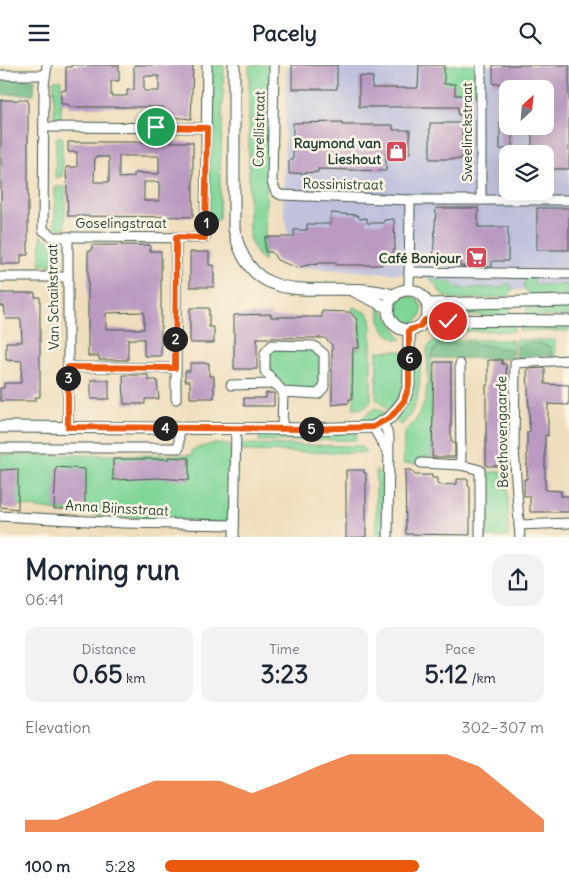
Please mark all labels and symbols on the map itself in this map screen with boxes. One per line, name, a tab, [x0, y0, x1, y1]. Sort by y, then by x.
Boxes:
north arrow	[499, 80, 554, 135]
street label: Sweelinckstraat	[458, 82, 476, 182]
street label: Corellistraat	[249, 90, 269, 167]
pin	[135, 106, 177, 148]
place label: Raymond van Lieshout	[294, 134, 381, 168]
shop icon: Raymond van Lieshout	[385, 139, 409, 163]
street label: Rossinistraat	[302, 174, 384, 194]
pin: 1	[194, 211, 218, 235]
street label: Goselingstraat	[75, 214, 167, 232]
street label: Van Schaikstraat	[43, 243, 63, 350]
supermarket icon: Café Bonjour	[465, 246, 489, 270]
place label: Café Bonjour	[379, 249, 461, 267]
pin	[427, 300, 469, 342]
pin: 2	[162, 327, 188, 351]
pin: 6	[396, 345, 422, 371]
pin: 3	[56, 365, 80, 391]
street label: Beethovengaarde	[492, 376, 512, 488]
pin: 4	[152, 415, 178, 441]
pin: 5	[298, 417, 324, 441]
street label: Anna Bijnsstraat	[65, 496, 170, 520]

